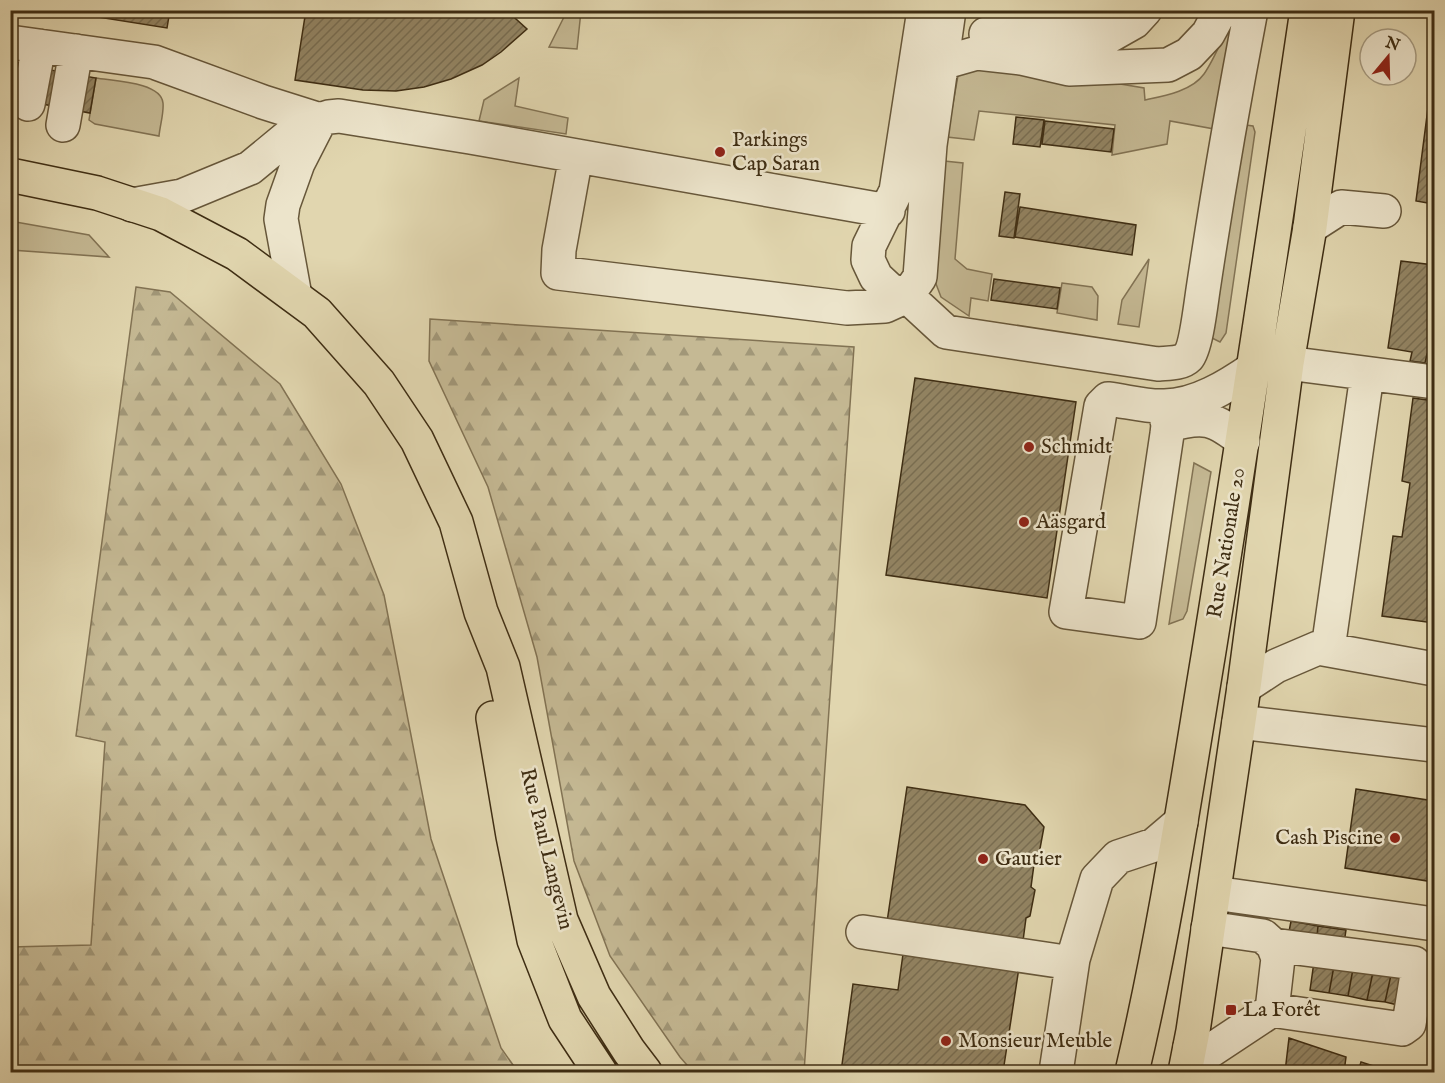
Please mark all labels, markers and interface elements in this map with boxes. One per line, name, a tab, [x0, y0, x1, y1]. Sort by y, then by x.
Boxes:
north arrow	[1358, 27, 1418, 87]
text: N	[1381, 33, 1402, 56]
place label: Parkings Cap Saran	[732, 127, 820, 178]
marker: Parkings Cap Saran	[713, 145, 727, 159]
place label: Schmidt	[1041, 434, 1112, 461]
marker: Schmidt	[1022, 440, 1036, 454]
street label: Rue Nationale 20	[1202, 466, 1252, 620]
place label: Aäsgard	[1035, 509, 1107, 536]
marker: Aäsgard	[1017, 515, 1031, 529]
street label: Rue Paul Langevin	[513, 765, 579, 933]
place label: Cash Piscine	[1275, 825, 1383, 852]
marker: Cash Piscine	[1388, 831, 1402, 845]
place label: Gautier	[995, 846, 1062, 873]
marker: Gautier	[976, 852, 990, 866]
place label: La Forêt	[1243, 997, 1321, 1024]
marker: La Forêt	[1224, 1003, 1238, 1017]
place label: Monsieur Meuble	[958, 1028, 1113, 1055]
marker: Monsieur Meuble	[939, 1034, 953, 1048]

